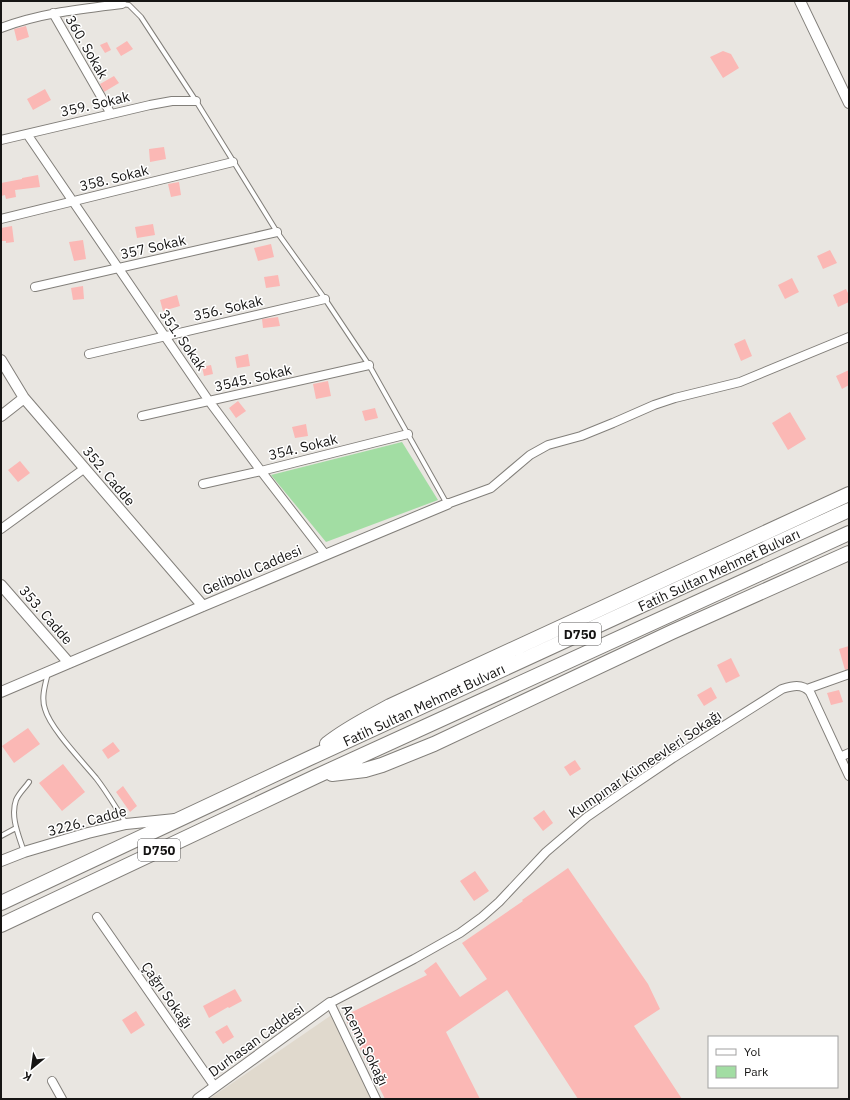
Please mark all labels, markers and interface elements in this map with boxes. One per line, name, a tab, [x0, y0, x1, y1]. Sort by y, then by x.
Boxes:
street label: 360. Sokak	[62, 12, 113, 83]
street label: 359. Sokak	[59, 87, 132, 121]
street label: 358. Sokak	[78, 161, 151, 195]
street label: 357 Sokak	[119, 231, 188, 263]
street label: 356. Sokak	[192, 291, 265, 325]
street label: 351. Sokak	[155, 306, 211, 375]
street label: 3545. Sokak	[213, 360, 294, 396]
street label: 354. Sokak	[267, 430, 340, 464]
street label: 352. Cadde	[79, 442, 139, 510]
street label: Fatih Sultan Mehmet Bulvarı	[635, 525, 803, 615]
street label: Gelibolu Caddesi	[200, 541, 304, 599]
street label: 353. Cadde	[15, 582, 77, 648]
road number: D750	[559, 623, 601, 645]
street label: Fatih Sultan Mehmet Bulvarı	[340, 660, 508, 750]
street label: Kumpınar Kümeevleri Sokağı	[565, 706, 725, 822]
street label: 3226. Cadde	[46, 802, 129, 840]
road number: D750	[138, 839, 180, 861]
street label: Çağrı Sokağı	[137, 958, 197, 1032]
street label: Durhasan Caddesi	[205, 999, 307, 1081]
street label: Acema Sokağı	[338, 1001, 392, 1089]
legend	[708, 1036, 838, 1088]
text: Yol	[744, 1044, 761, 1059]
north arrow	[12, 1048, 52, 1088]
text: Park	[744, 1064, 769, 1079]
text: K	[20, 1069, 34, 1085]

